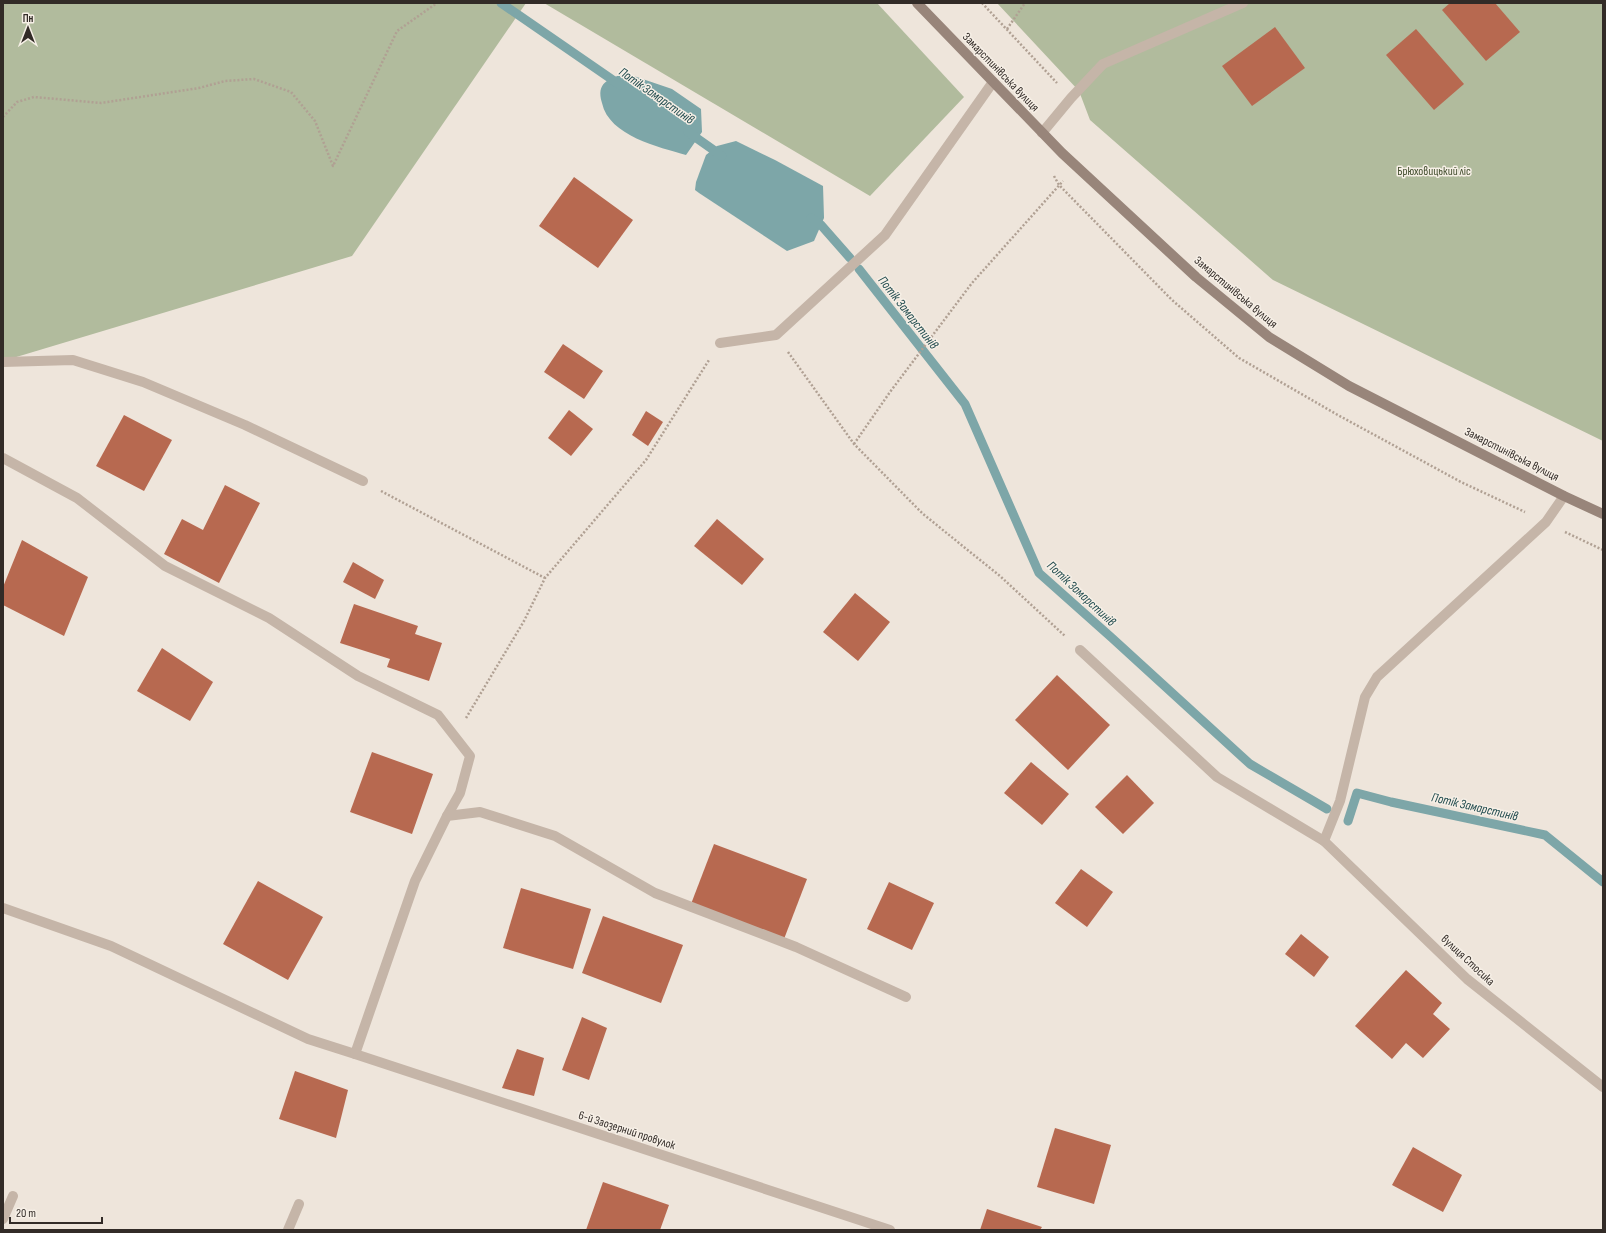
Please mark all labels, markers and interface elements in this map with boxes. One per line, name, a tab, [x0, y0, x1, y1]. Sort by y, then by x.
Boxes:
north arrow	[8, 8, 48, 48]
text: Пн	[23, 12, 34, 25]
street label: Замарстинівська вулиця	[959, 30, 1042, 115]
water label: Потік Замарстинів	[616, 64, 698, 128]
park label: Брюховицький ліс	[1397, 164, 1471, 179]
street label: Замарстинівська вулиця	[1191, 253, 1281, 332]
water label: Потік Замарстинів	[875, 273, 942, 353]
street label: Замарстинівська вулиця	[1462, 424, 1562, 485]
water label: Потік Замарстинів	[1044, 558, 1120, 630]
water label: Потік Замарстинів	[1430, 789, 1520, 825]
street label: вулиця Стосика	[1438, 932, 1498, 989]
street label: 6-й Заозерний провулок	[577, 1108, 678, 1153]
scale bar	[10, 1199, 102, 1225]
text: 20 m	[16, 1206, 36, 1221]

